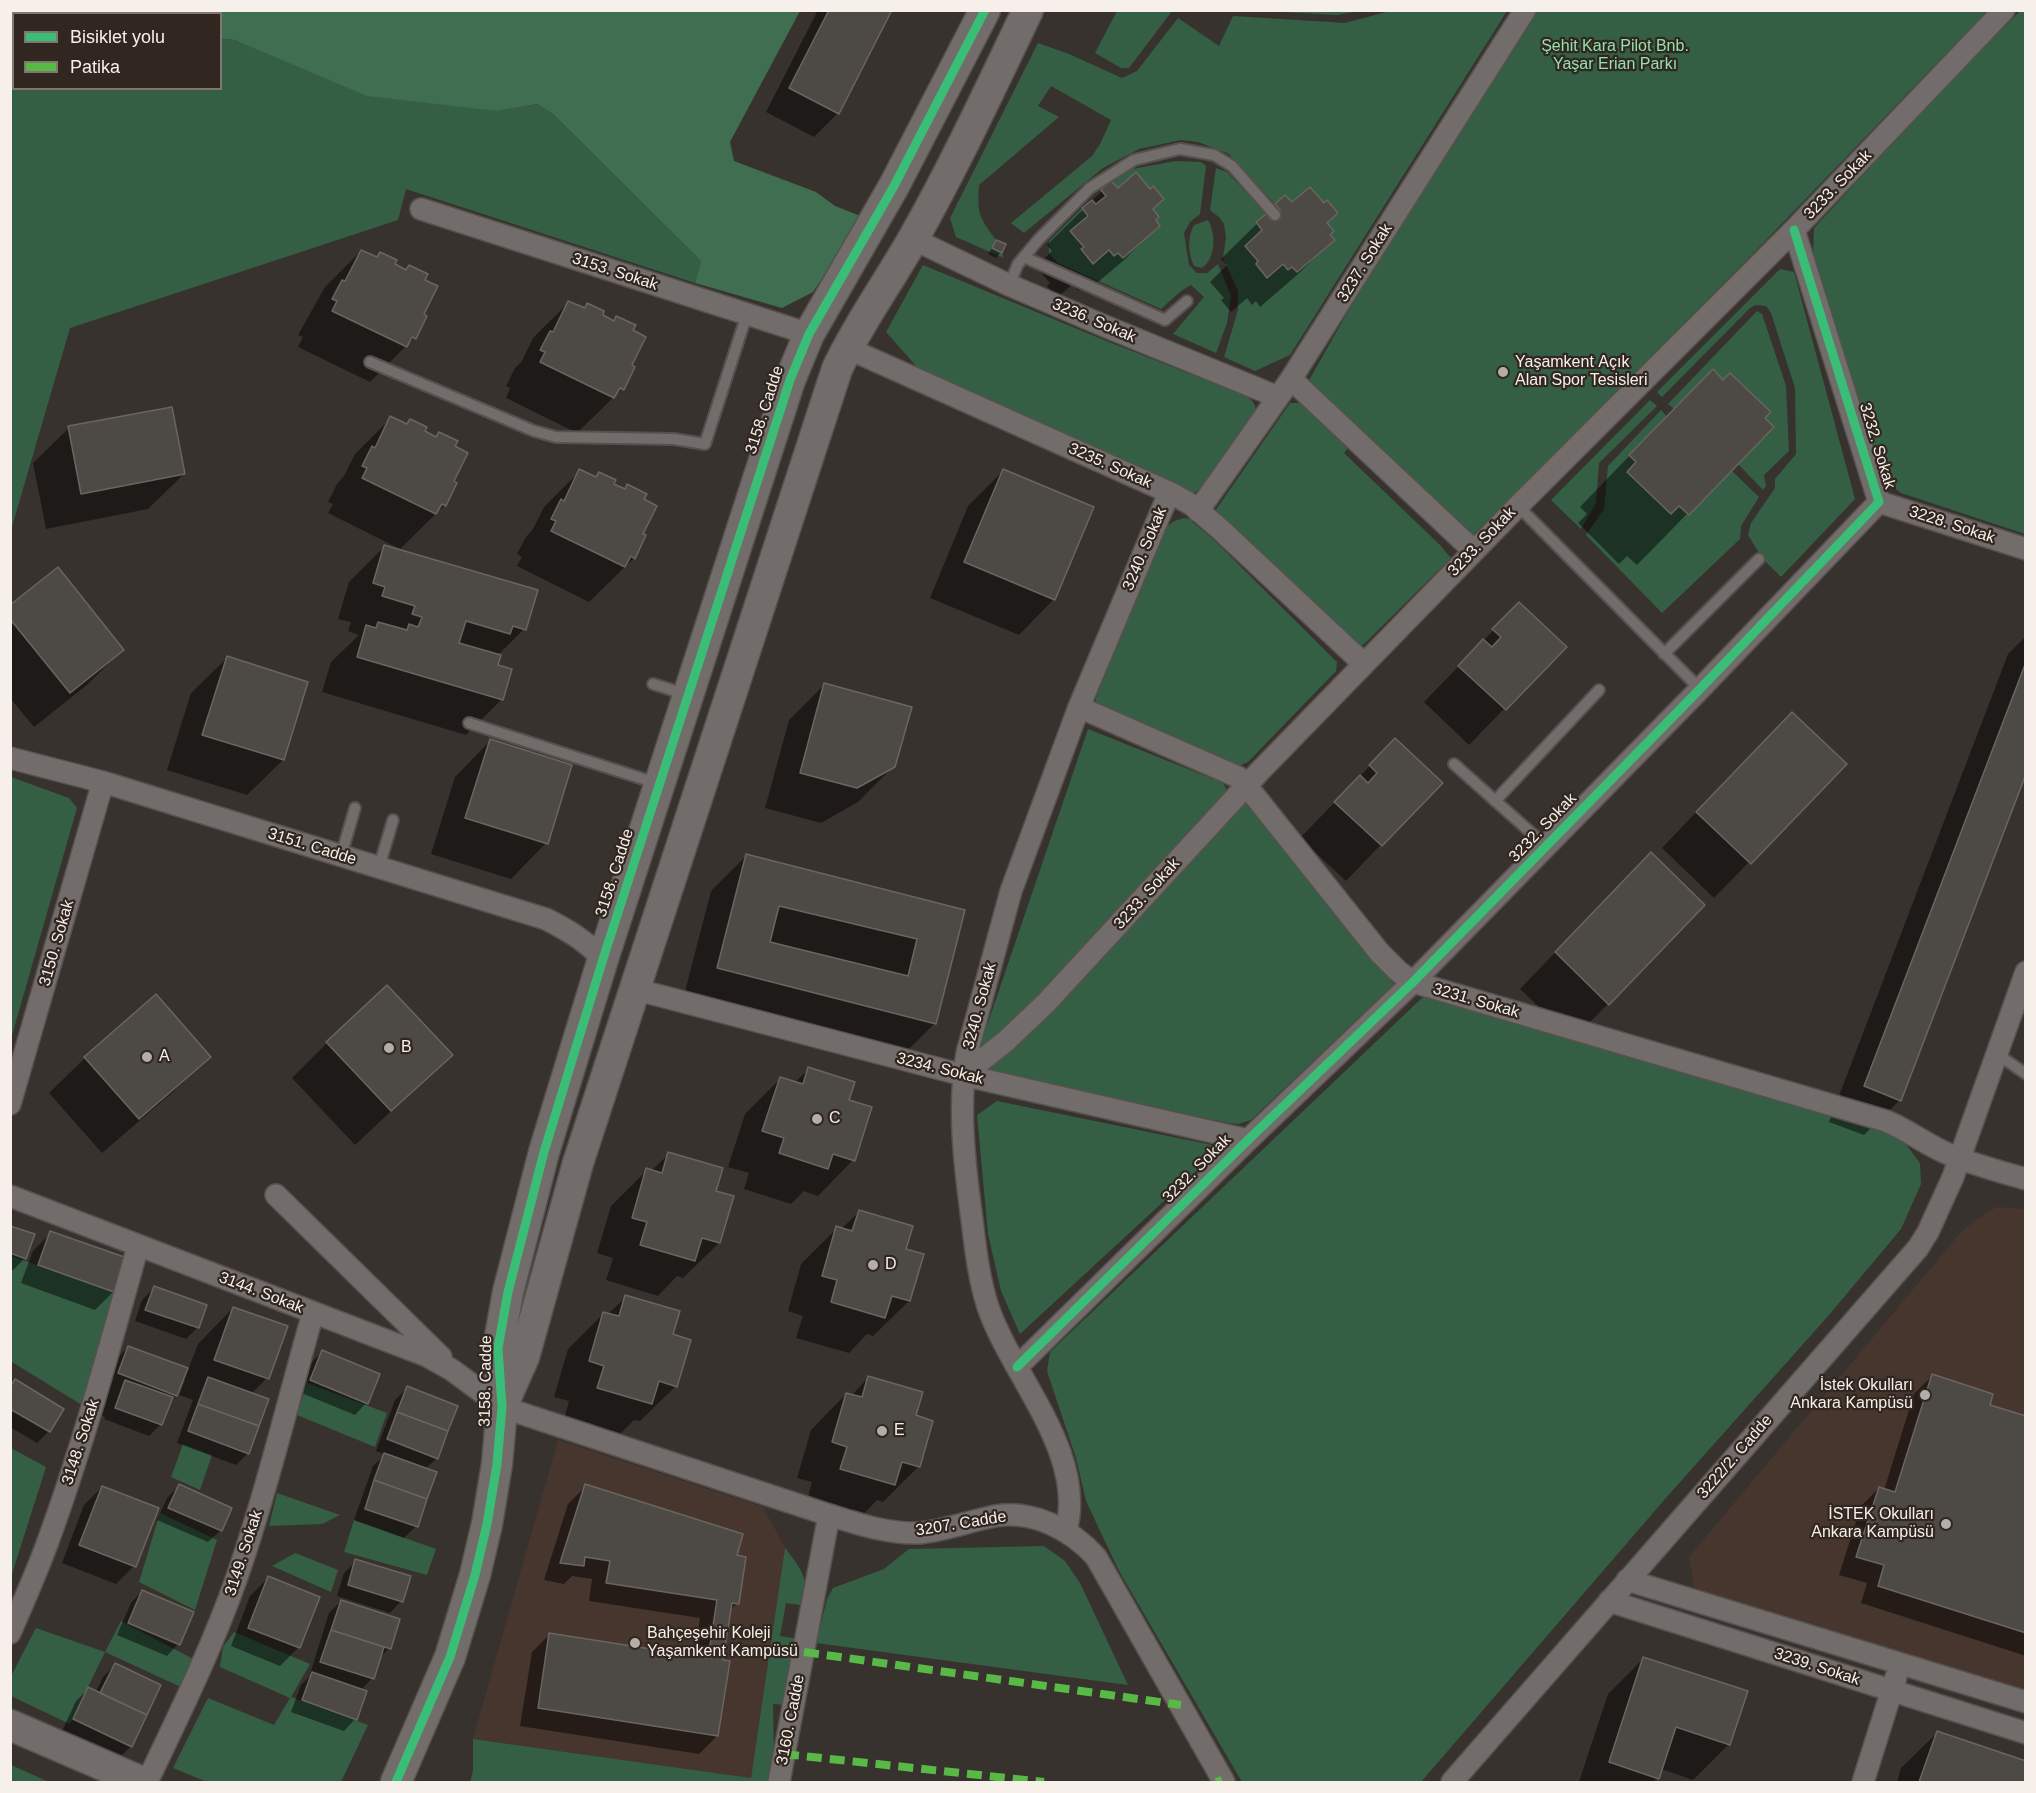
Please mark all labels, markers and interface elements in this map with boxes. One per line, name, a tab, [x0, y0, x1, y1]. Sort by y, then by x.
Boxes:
legend	[12, 12, 222, 90]
text: Bisiklet yolu	[70, 27, 165, 47]
park label: Şehit Kara Pilot Bnb. Yaşar Erian Parkı	[1541, 37, 1689, 75]
text: Patika	[70, 57, 120, 77]
street label: 3233. Sokak	[1800, 146, 1876, 224]
street label: 3237. Sokak	[1333, 220, 1397, 306]
street label: 3153. Sokak	[570, 249, 660, 295]
street label: 3236. Sokak	[1049, 295, 1139, 347]
place label: Yaşamkent Açık Alan Spor Tesisleri	[1515, 353, 1648, 391]
street label: 3158. Cadde	[742, 363, 788, 457]
marker: Yaşamkent Açık Alan Spor Tesisleri	[1496, 365, 1510, 379]
street label: 3232. Sokak	[1855, 401, 1899, 491]
street label: 3235. Sokak	[1065, 439, 1155, 493]
street label: 3228. Sokak	[1907, 502, 1997, 548]
street label: 3233. Sokak	[1444, 503, 1520, 581]
street label: 3240. Sokak	[1119, 504, 1171, 594]
street label: 3232. Sokak	[1505, 789, 1581, 867]
street label: 3151. Cadde	[265, 824, 359, 870]
street label: 3158. Cadde	[592, 826, 638, 920]
street label: 3233. Sokak	[1110, 855, 1184, 933]
street label: 3150. Sokak	[36, 898, 78, 988]
street label: 3240. Sokak	[959, 961, 1001, 1051]
street label: 3231. Sokak	[1431, 980, 1521, 1022]
place label: B	[401, 1038, 412, 1058]
marker: B	[382, 1041, 396, 1055]
place label: A	[159, 1047, 170, 1067]
street label: 3234. Sokak	[895, 1049, 985, 1089]
marker: A	[140, 1050, 154, 1064]
place label: C	[829, 1109, 841, 1129]
marker: C	[810, 1112, 824, 1126]
street label: 3232. Sokak	[1159, 1131, 1235, 1207]
place label: D	[885, 1255, 897, 1275]
marker: D	[866, 1258, 880, 1272]
street label: 3144. Sokak	[216, 1268, 306, 1318]
street label: 3158. Cadde	[476, 1335, 496, 1427]
place label: İstek Okulları Ankara Kampüsü	[1790, 1376, 1913, 1414]
marker: İstek Okulları Ankara Kampüsü	[1918, 1388, 1932, 1402]
street label: 3148. Sokak	[58, 1397, 104, 1487]
street label: 3222/2. Cadde	[1693, 1411, 1777, 1503]
place label: E	[894, 1421, 905, 1441]
marker: E	[875, 1424, 889, 1438]
place label: İSTEK Okulları Ankara Kampüsü	[1811, 1505, 1934, 1543]
street label: 3207. Cadde	[914, 1507, 1008, 1541]
street label: 3149. Sokak	[221, 1508, 267, 1598]
marker: İSTEK Okulları Ankara Kampüsü	[1939, 1517, 1953, 1531]
place label: Bahçeşehir Koleji Yaşamkent Kampüsü	[647, 1624, 798, 1662]
marker: Bahçeşehir Koleji Yaşamkent Kampüsü	[628, 1636, 642, 1650]
street label: 3239. Sokak	[1772, 1644, 1862, 1690]
street label: 3160. Cadde	[773, 1673, 809, 1767]

